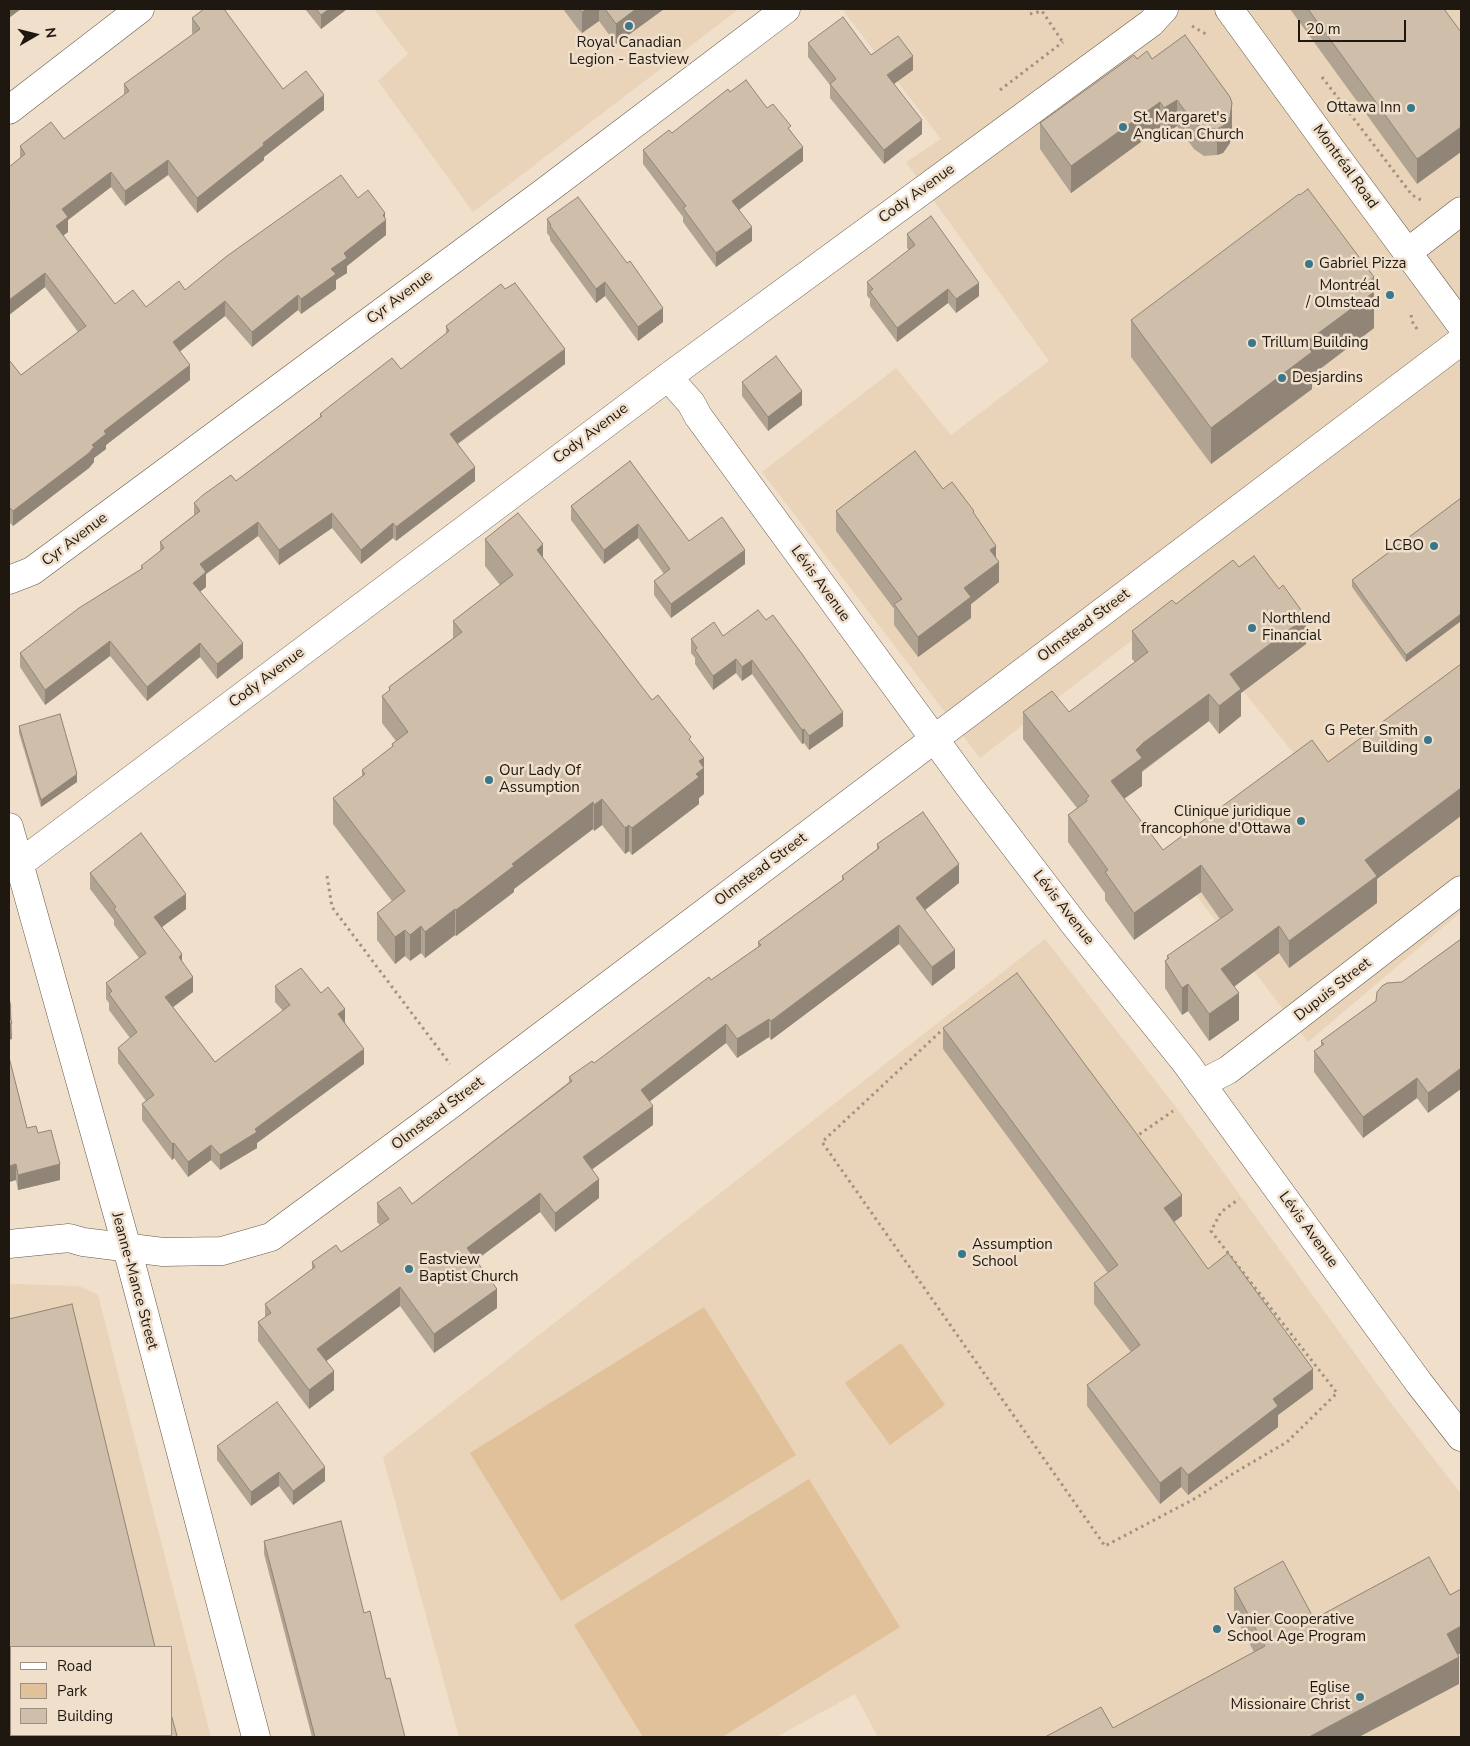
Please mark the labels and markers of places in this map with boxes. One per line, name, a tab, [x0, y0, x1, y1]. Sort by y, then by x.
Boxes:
marker: Royal Canadian Legion - Eastview	[623, 20, 635, 32]
place label: Royal Canadian Legion - Eastview	[569, 34, 689, 69]
place label: Ottawa Inn	[1326, 99, 1401, 117]
marker: Ottawa Inn	[1405, 102, 1417, 114]
place label: St. Margaret's Anglican Church	[1133, 109, 1244, 144]
marker: St. Margaret's Anglican Church	[1117, 121, 1129, 133]
place label: Gabriel Pizza	[1319, 255, 1406, 273]
marker: Gabriel Pizza	[1303, 258, 1315, 270]
place label: Montréal / Olmstead	[1306, 277, 1380, 312]
marker: Montréal / Olmstead	[1384, 289, 1396, 301]
place label: Trillum Building	[1262, 334, 1369, 352]
marker: Trillum Building	[1246, 337, 1258, 349]
place label: Desjardins	[1292, 369, 1363, 387]
marker: Desjardins	[1276, 372, 1288, 384]
place label: LCBO	[1385, 537, 1424, 555]
marker: LCBO	[1428, 540, 1440, 552]
place label: Northlend Financial	[1262, 610, 1331, 645]
marker: Northlend Financial	[1246, 622, 1258, 634]
place label: G Peter Smith Building	[1324, 722, 1418, 757]
marker: G Peter Smith Building	[1422, 734, 1434, 746]
place label: Our Lady Of Assumption	[499, 762, 581, 797]
marker: Our Lady Of Assumption	[483, 774, 495, 786]
place label: Clinique juridique francophone d'Ottawa	[1141, 803, 1291, 838]
marker: Clinique juridique francophone d'Ottawa	[1295, 815, 1307, 827]
place label: Assumption School	[972, 1236, 1053, 1271]
marker: Assumption School	[956, 1248, 968, 1260]
place label: Eastview Baptist Church	[419, 1251, 519, 1286]
marker: Eastview Baptist Church	[403, 1263, 415, 1275]
place label: Vanier Cooperative School Age Program	[1227, 1611, 1366, 1646]
marker: Vanier Cooperative School Age Program	[1211, 1623, 1223, 1635]
place label: Eglise Missionaire Christ	[1231, 1679, 1350, 1714]
marker: Eglise Missionaire Christ	[1354, 1691, 1366, 1703]

